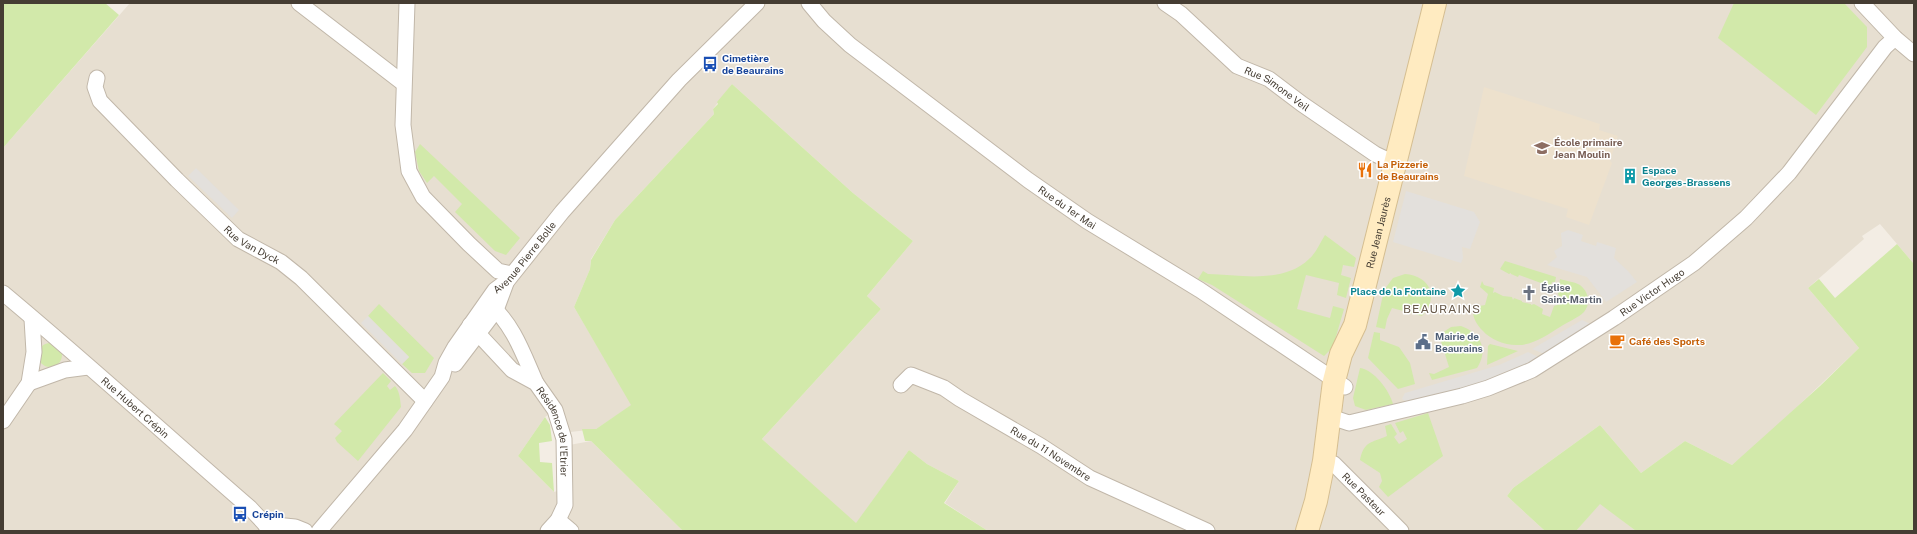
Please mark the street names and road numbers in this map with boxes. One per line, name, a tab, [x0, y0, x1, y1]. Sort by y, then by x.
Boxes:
street label: Rue Simone Veil	[1243, 64, 1312, 113]
street label: Rue du 1er Mai	[1036, 183, 1098, 231]
street label: Rue Jean Jaurès	[1363, 195, 1393, 270]
street label: Avenue Pierre Bolle	[490, 219, 558, 296]
street label: Rue Van Dyck	[222, 223, 282, 266]
street label: Rue Victor Hugo	[1617, 265, 1687, 318]
street label: Rue Hubert Crépin	[99, 374, 172, 441]
street label: Résidence de l'Etrier	[534, 384, 571, 477]
street label: Rue du 11 Novembre	[1008, 424, 1094, 483]
street label: Rue Pasteur	[1340, 470, 1388, 518]

